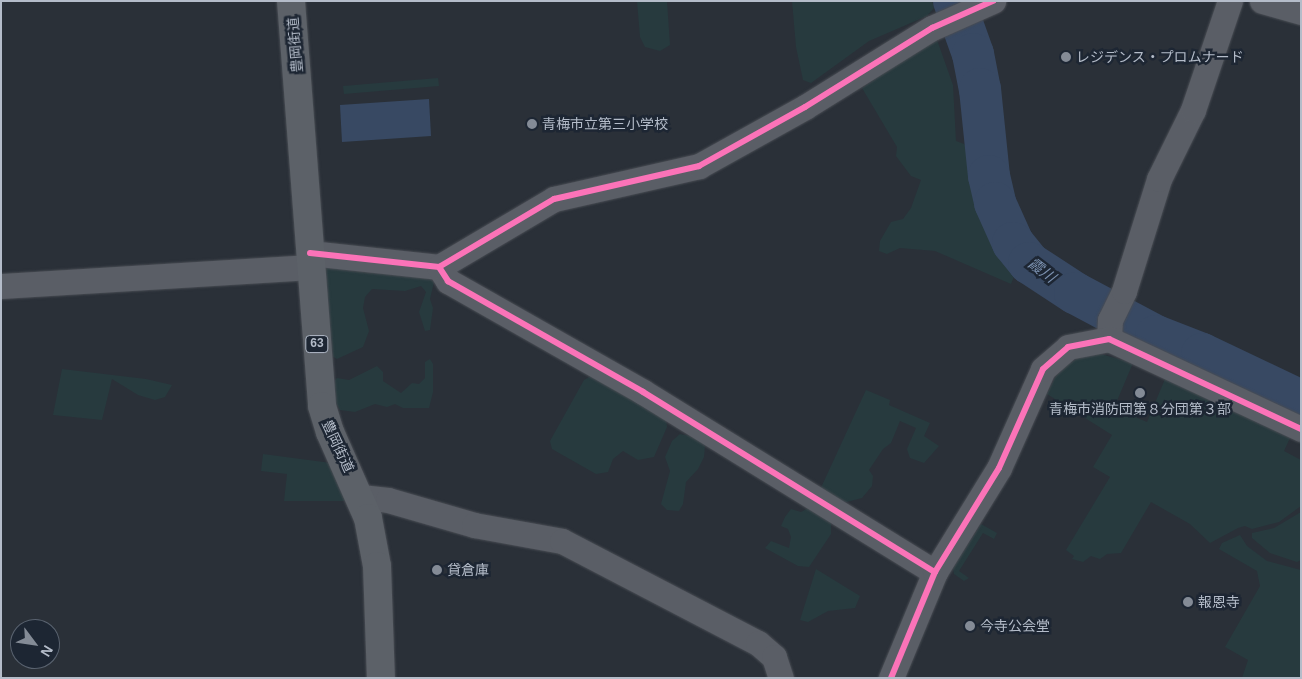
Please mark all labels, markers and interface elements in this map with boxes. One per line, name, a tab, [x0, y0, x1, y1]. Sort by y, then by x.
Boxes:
street label: 豊岡街道	[284, 16, 306, 74]
place label: レジデンス・プロムナード	[1076, 49, 1244, 65]
marker: レジデンス・プロムナード	[1060, 51, 1072, 63]
place label: 青梅市立第三小学校	[542, 116, 668, 132]
marker: 青梅市立第三小学校	[526, 118, 538, 130]
water label: 霞川	[1025, 254, 1059, 286]
road number: 63	[304, 334, 330, 354]
marker: 青梅市消防団第８分団第３部	[1134, 387, 1146, 399]
place label: 青梅市消防団第８分団第３部	[1049, 401, 1231, 417]
street label: 豊岡街道	[319, 417, 357, 475]
place label: 貸倉庫	[447, 562, 489, 578]
marker: 貸倉庫	[431, 564, 443, 576]
place label: 報恩寺	[1198, 594, 1240, 610]
marker: 報恩寺	[1182, 596, 1194, 608]
place label: 今寺公会堂	[980, 618, 1050, 634]
north arrow	[10, 619, 60, 669]
marker: 今寺公会堂	[964, 620, 976, 632]
text: N	[38, 643, 56, 660]

